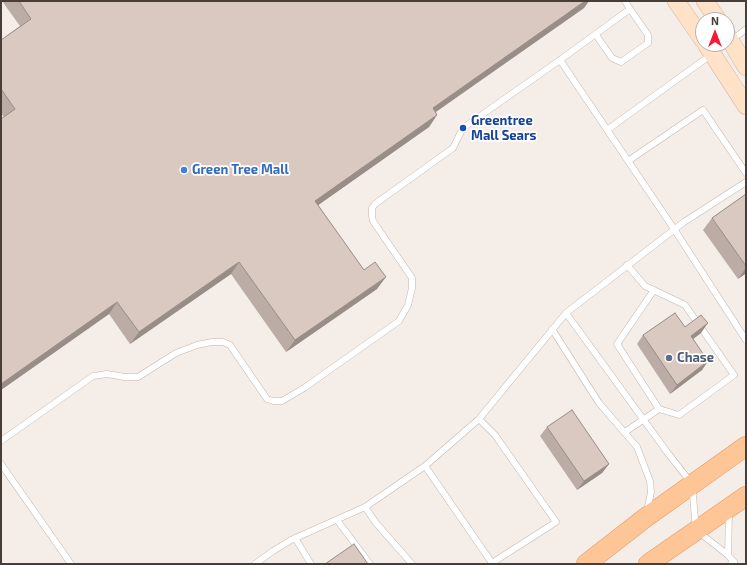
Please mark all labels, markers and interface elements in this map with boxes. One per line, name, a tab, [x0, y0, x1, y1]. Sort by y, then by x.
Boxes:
north arrow	[695, 12, 735, 52]
text: N	[711, 14, 719, 27]
place label: Greentree Mall Sears	[471, 113, 536, 144]
marker: Greentree Mall Sears	[458, 123, 468, 133]
place label: Green Tree Mall	[192, 162, 289, 178]
marker: Green Tree Mall	[179, 165, 189, 175]
place label: Chase	[677, 350, 714, 366]
marker: Chase	[664, 353, 674, 363]

